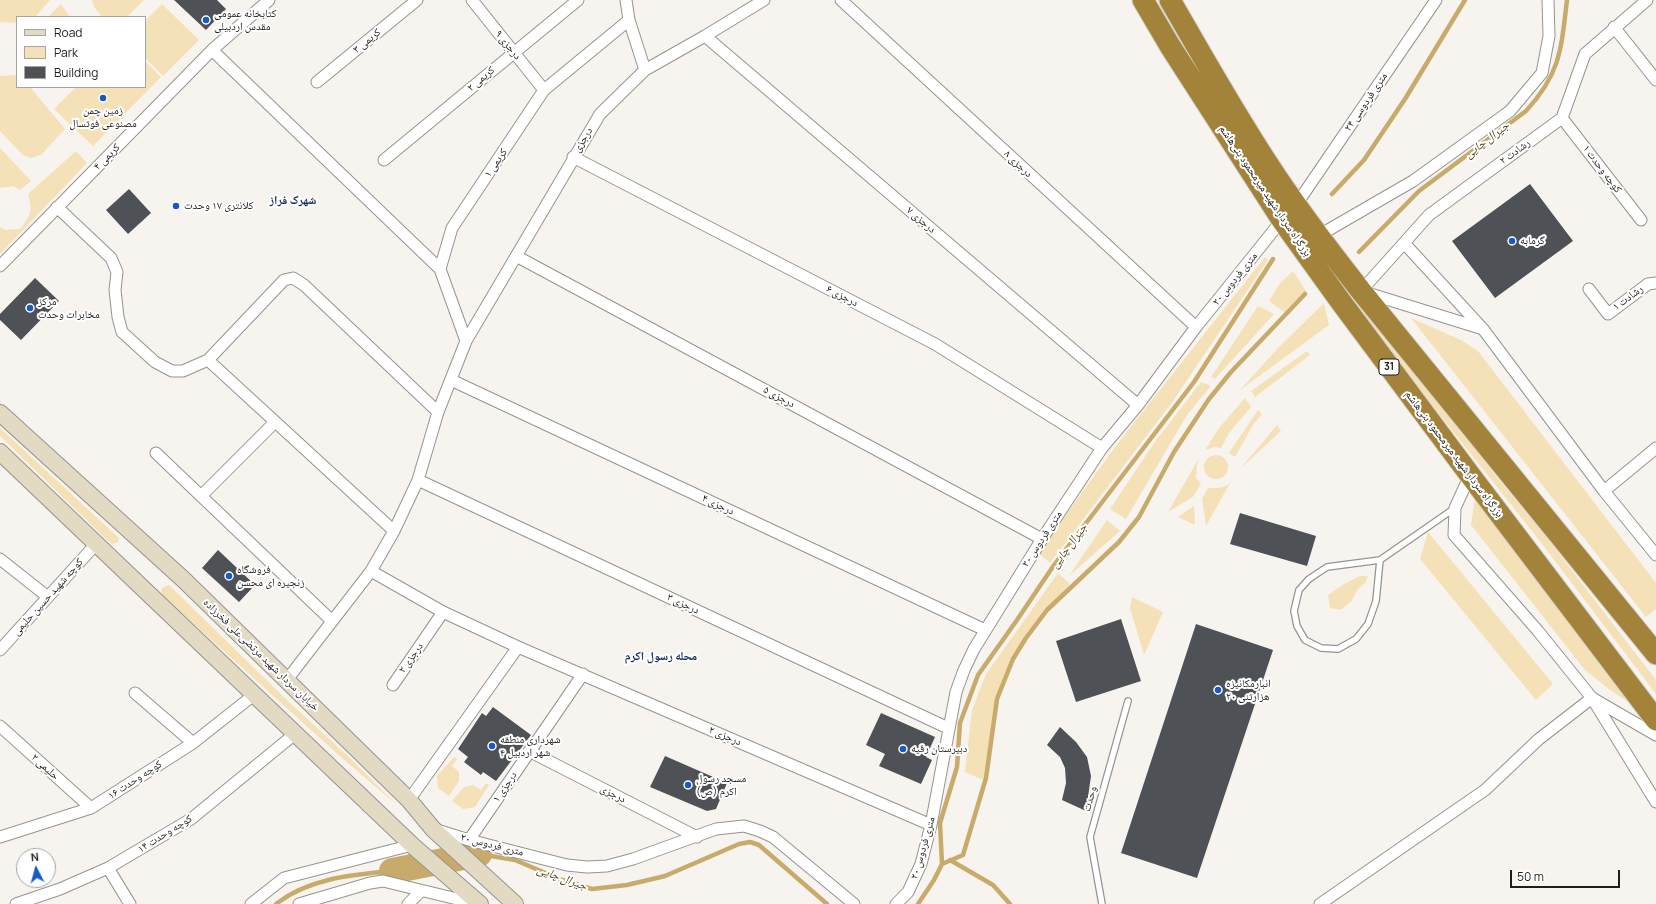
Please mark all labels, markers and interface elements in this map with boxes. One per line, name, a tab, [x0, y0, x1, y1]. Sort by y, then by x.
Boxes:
place label: کتابخانه عمومی مقدس اردبیلی	[214, 7, 276, 33]
marker: کتابخانه عمومی مقدس اردبیلی	[201, 15, 211, 25]
legend	[16, 16, 146, 88]
text: Road	[54, 24, 82, 41]
street label: کریمی ۳	[350, 26, 384, 56]
street label: درجزی ۹	[492, 28, 524, 62]
text: Park	[54, 44, 78, 61]
text: Building	[54, 64, 98, 81]
street label: کریمی ۲	[464, 64, 498, 94]
street label: ۲۴ متری فردوسی	[1341, 70, 1391, 134]
marker: زمین چمن مصنوعی فوتسال	[98, 93, 108, 103]
place label: زمین چمن مصنوعی فوتسال	[69, 104, 137, 130]
water label: جیرال چایی	[1462, 119, 1512, 161]
street label: بزرگراه سردار شهید میرمحمود بنی‌هاشم	[1216, 123, 1314, 259]
street label: درجزی	[570, 125, 596, 155]
street label: رشادت ۲	[1497, 137, 1533, 167]
street label: کریمی ۴	[91, 141, 123, 173]
street label: کوچه وحدت ۱	[1580, 142, 1624, 196]
street label: کریمی ۱	[482, 146, 510, 180]
street label: درجزی ۸	[1001, 148, 1035, 180]
district label: شهرک فراز	[270, 194, 316, 208]
place label: کلانتری ۱۷ وحدت	[184, 199, 254, 213]
marker: کلانتری ۱۷ وحدت	[171, 201, 181, 211]
street label: درجزی ۷	[904, 204, 938, 236]
place label: گرمابه	[1520, 234, 1545, 248]
marker: گرمابه	[1507, 236, 1517, 246]
street label: ۲۰ متری فردوس	[1210, 250, 1260, 308]
street label: درجزی ۶	[824, 282, 860, 310]
street label: رشادت ۱	[1610, 282, 1646, 314]
place label: مرکز مخابرات وحدت	[38, 295, 100, 321]
marker: مرکز مخابرات وحدت	[25, 303, 35, 313]
road number: 31	[1379, 359, 1399, 375]
street label: درجزی ۵	[761, 383, 797, 411]
street label: بزرگراه سردار شهید میرمحمود بنی‌هاشم	[1402, 388, 1506, 520]
street label: درجزی ۴	[700, 492, 736, 518]
street label: ۲۰ متری فردوس	[1019, 508, 1065, 570]
water label: جیرال چایی	[1048, 521, 1090, 571]
street label: کوچه شهید حسین حلیمی	[10, 556, 86, 638]
place label: فروشگاه زنجیره ای محسن	[237, 563, 304, 589]
marker: فروشگاه زنجیره ای محسن	[224, 571, 234, 581]
street label: درجزی ۳	[665, 591, 701, 617]
street label: خیابان سردار شهید مرتضی‌علی فخرزاده	[200, 596, 322, 714]
street label: درجزی ۲	[396, 640, 426, 676]
district label: محله رسول اکرم	[625, 650, 697, 664]
place label: انبارمکانیزه ۲۰ هزارتنی	[1226, 677, 1271, 703]
marker: انبارمکانیزه ۲۰ هزارتنی	[1213, 685, 1223, 695]
street label: درجزی ۲	[707, 723, 743, 749]
place label: شهرداری منطقه ۴ شهر اردبیل	[500, 733, 561, 759]
marker: شهرداری منطقه ۴ شهر اردبیل	[487, 741, 497, 751]
place label: دبیرستان رقیه	[911, 742, 967, 756]
marker: دبیرستان رقیه	[898, 744, 908, 754]
street label: حلیمی ۲	[28, 751, 62, 783]
street label: کوچه وحدت ۱۶	[105, 758, 165, 802]
street label: درجزی ۱	[490, 769, 520, 805]
place label: مسجد رسول اکرم (ص)	[696, 772, 746, 798]
marker: مسجد رسول اکرم (ص)	[683, 780, 693, 790]
street label: درجزی	[598, 782, 628, 806]
street label: وحدت	[1080, 785, 1100, 813]
street label: کوچه وحدت ۱۴	[135, 812, 195, 856]
street label: ۲۰ متری فردوس	[908, 815, 938, 881]
street label: ۲۰ متری فردوس	[459, 831, 525, 859]
north arrow	[16, 848, 56, 888]
text: N	[30, 849, 40, 864]
water label: جیرال چایی	[535, 862, 589, 894]
scale bar	[1512, 862, 1622, 888]
text: 50 m	[1517, 868, 1544, 885]

